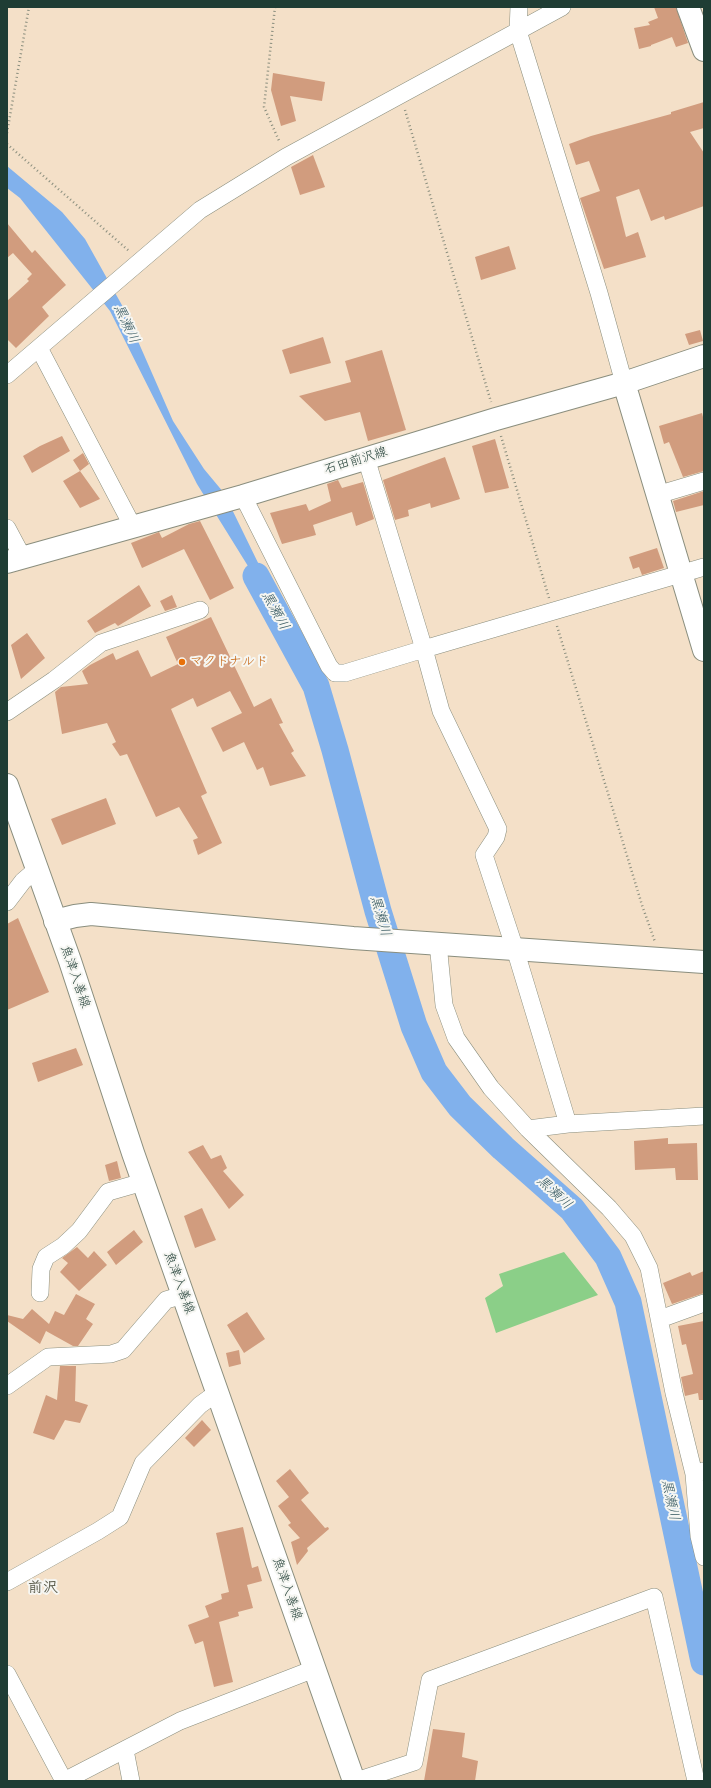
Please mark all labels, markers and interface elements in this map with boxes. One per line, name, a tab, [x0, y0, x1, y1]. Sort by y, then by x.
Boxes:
water label: 黒瀬川	[110, 301, 142, 347]
street label: 石田前沢線	[323, 444, 389, 478]
water label: 黒瀬川	[257, 589, 293, 633]
place label: マクドナルド	[190, 654, 268, 670]
marker: マクドナルド	[177, 657, 187, 667]
water label: 黒瀬川	[366, 893, 394, 939]
street label: 魚津入善線	[57, 944, 93, 1010]
water label: 黒瀬川	[533, 1173, 575, 1213]
street label: 魚津入善線	[161, 1250, 197, 1316]
water label: 黒瀬川	[657, 1478, 683, 1522]
street label: 魚津入善線	[269, 1556, 305, 1622]
district label: 前沢	[28, 1579, 58, 1597]

